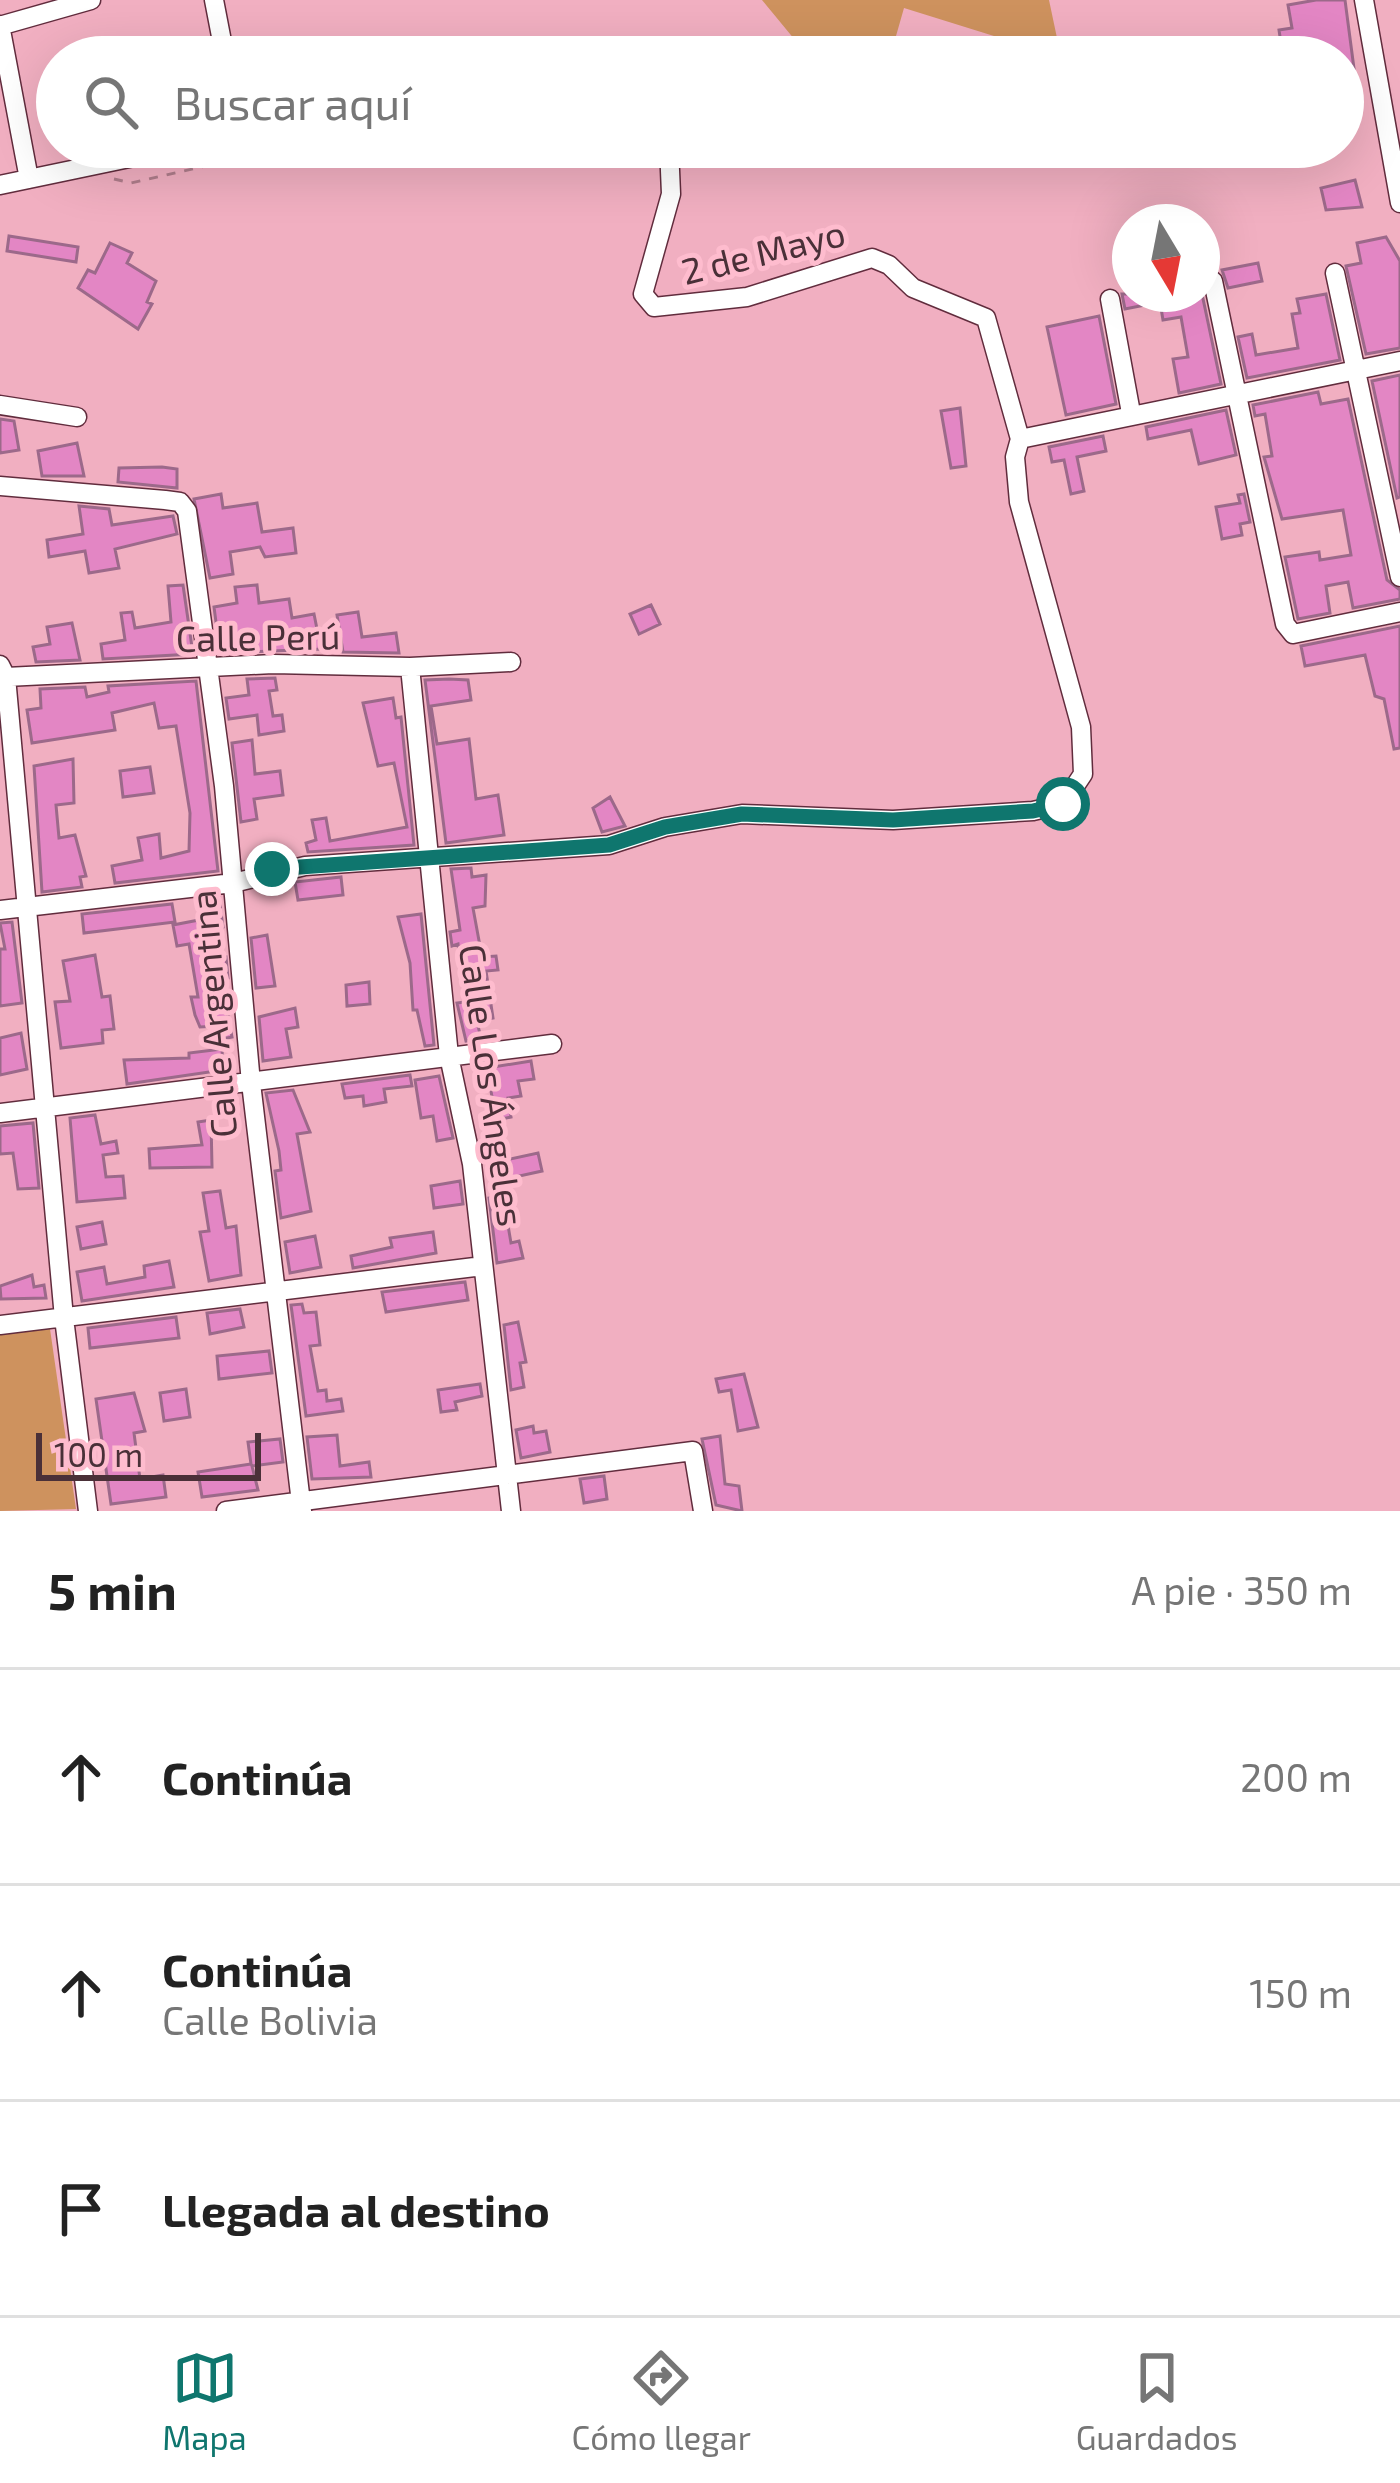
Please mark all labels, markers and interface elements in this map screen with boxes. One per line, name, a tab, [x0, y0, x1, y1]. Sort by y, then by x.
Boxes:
search box	[36, 36, 1364, 168]
icon: search	[78, 69, 144, 135]
text: Buscar aquí	[174, 75, 411, 129]
north arrow	[1112, 204, 1220, 312]
street label: 2 de Mayo	[677, 210, 849, 292]
street label: Calle Perú	[175, 613, 341, 659]
route start	[1036, 777, 1090, 831]
route end	[245, 842, 299, 896]
street label: Calle Argentina	[180, 888, 244, 1140]
street label: Calle Los Ángeles	[452, 941, 534, 1229]
scale bar	[36, 1427, 261, 1480]
text: 100 m	[54, 1434, 143, 1474]
text: 5 min	[48, 1559, 177, 1620]
text: A pie · 350 m	[1131, 1566, 1352, 1613]
icon: ahead	[48, 1744, 114, 1810]
text: Continúa	[162, 1750, 352, 1804]
text: 200 m	[1240, 1753, 1352, 1800]
text: Continúa	[162, 1942, 352, 1996]
icon: ahead	[48, 1960, 114, 2026]
text: 150 m	[1249, 1969, 1352, 2016]
text: Calle Bolivia	[162, 1996, 378, 2043]
icon: arrive	[48, 2176, 114, 2242]
text: Llegada al destino	[162, 2182, 550, 2236]
tab: Mapa	[162, 2345, 247, 2457]
tab: Cómo llegar	[571, 2345, 751, 2457]
tab: Guardados	[1076, 2345, 1238, 2457]

